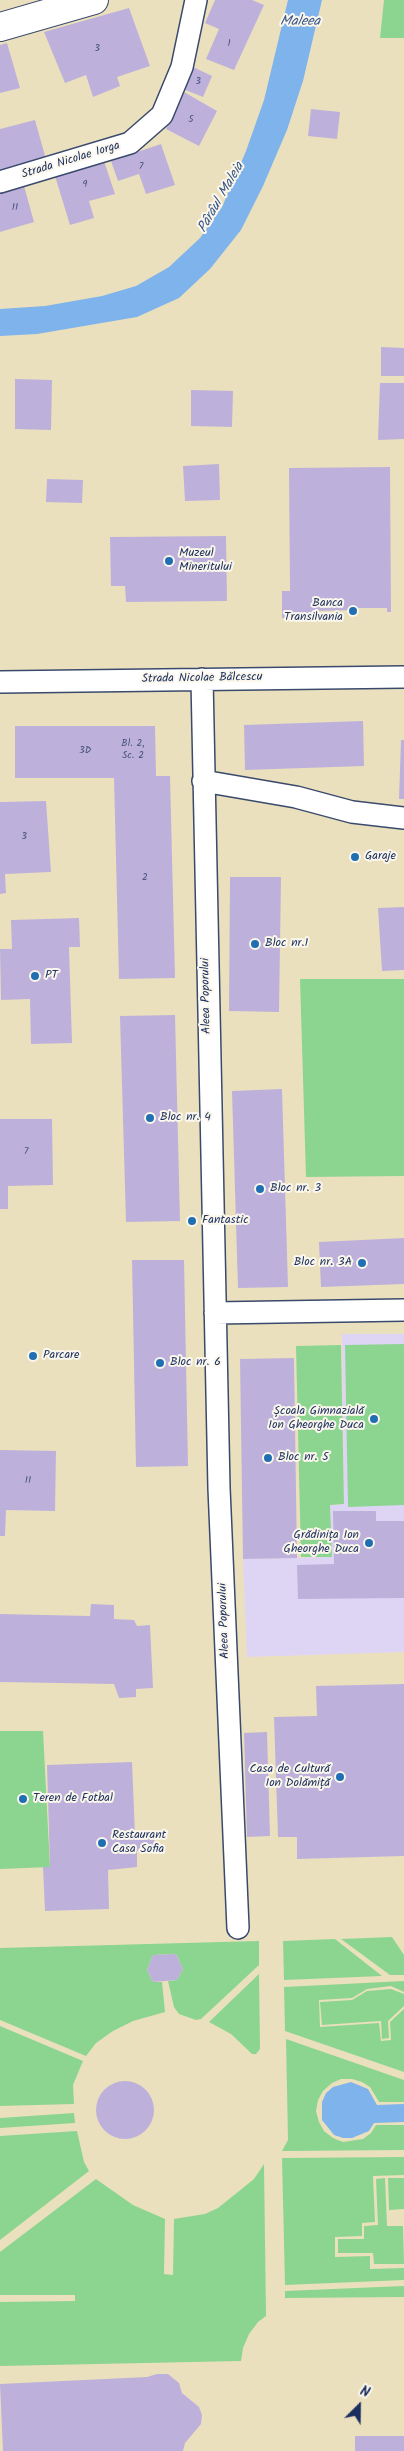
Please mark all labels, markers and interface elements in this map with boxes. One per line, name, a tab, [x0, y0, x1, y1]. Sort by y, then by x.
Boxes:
water label: Maleea	[280, 15, 320, 31]
house number: 1	[227, 38, 231, 50]
house number: 3	[94, 43, 100, 55]
house number: 3	[195, 76, 201, 88]
house number: 5	[188, 114, 194, 126]
street label: Strada Nicolae Iorga	[20, 139, 122, 183]
water label: Pârâul Maleia	[195, 160, 249, 236]
house number: 7	[139, 161, 143, 173]
house number: 9	[83, 179, 87, 191]
house number: 11	[12, 202, 18, 214]
place label: Muzeul Mineritului	[179, 547, 232, 575]
marker: Muzeul Mineritului	[163, 555, 175, 567]
place label: Banca Transilvania	[284, 597, 343, 625]
marker: Banca Transilvania	[347, 605, 359, 617]
street label: Strada Nicolae Bălcescu	[141, 671, 263, 687]
house number: Bl. 2, Sc. 2	[121, 738, 145, 762]
house number: 3D	[79, 745, 91, 757]
house number: 3	[21, 831, 27, 843]
place label: Garaje	[365, 850, 396, 864]
marker: Garaje	[349, 851, 361, 863]
house number: 2	[142, 872, 148, 884]
place label: Bloc nr.1	[265, 937, 308, 951]
marker: Bloc nr.1	[249, 938, 261, 950]
street label: Aleea Poporului	[199, 958, 215, 1034]
place label: PT	[45, 969, 58, 983]
marker: PT	[29, 970, 41, 982]
place label: Bloc nr. 4	[160, 1111, 211, 1125]
marker: Bloc nr. 4	[144, 1112, 156, 1124]
house number: 7	[24, 1146, 28, 1158]
place label: Bloc nr. 3	[270, 1182, 321, 1196]
marker: Bloc nr. 3	[254, 1183, 266, 1195]
place label: Fantastic	[202, 1214, 249, 1228]
marker: Fantastic	[186, 1215, 198, 1227]
place label: Bloc nr. 3A	[294, 1256, 352, 1270]
marker: Bloc nr. 3A	[356, 1257, 368, 1269]
place label: Parcare	[43, 1349, 79, 1363]
marker: Parcare	[27, 1350, 39, 1362]
place label: Bloc nr. 6	[170, 1356, 221, 1370]
marker: Bloc nr. 6	[154, 1357, 166, 1369]
place label: Școala Gimnazială Ion Gheorghe Duca	[268, 1405, 364, 1433]
marker: Școala Gimnazială Ion Gheorghe Duca	[368, 1413, 380, 1425]
place label: Bloc nr. 5	[278, 1451, 329, 1465]
marker: Bloc nr. 5	[262, 1452, 274, 1464]
house number: 11	[25, 1475, 31, 1487]
place label: Grădinița Ion Gheorghe Duca	[284, 1529, 359, 1557]
marker: Grădinița Ion Gheorghe Duca	[363, 1537, 375, 1549]
street label: Aleea Poporului	[216, 1583, 234, 1659]
place label: Casa de Cultură Ion Dolămiță	[249, 1763, 330, 1791]
marker: Casa de Cultură Ion Dolămiță	[334, 1771, 346, 1783]
place label: Teren de Fotbal	[33, 1792, 113, 1806]
marker: Teren de Fotbal	[17, 1793, 29, 1805]
place label: Restaurant Casa Sofia	[112, 1829, 166, 1857]
marker: Restaurant Casa Sofia	[96, 1837, 108, 1849]
text: N	[356, 2380, 373, 2404]
north arrow	[334, 2381, 384, 2431]

